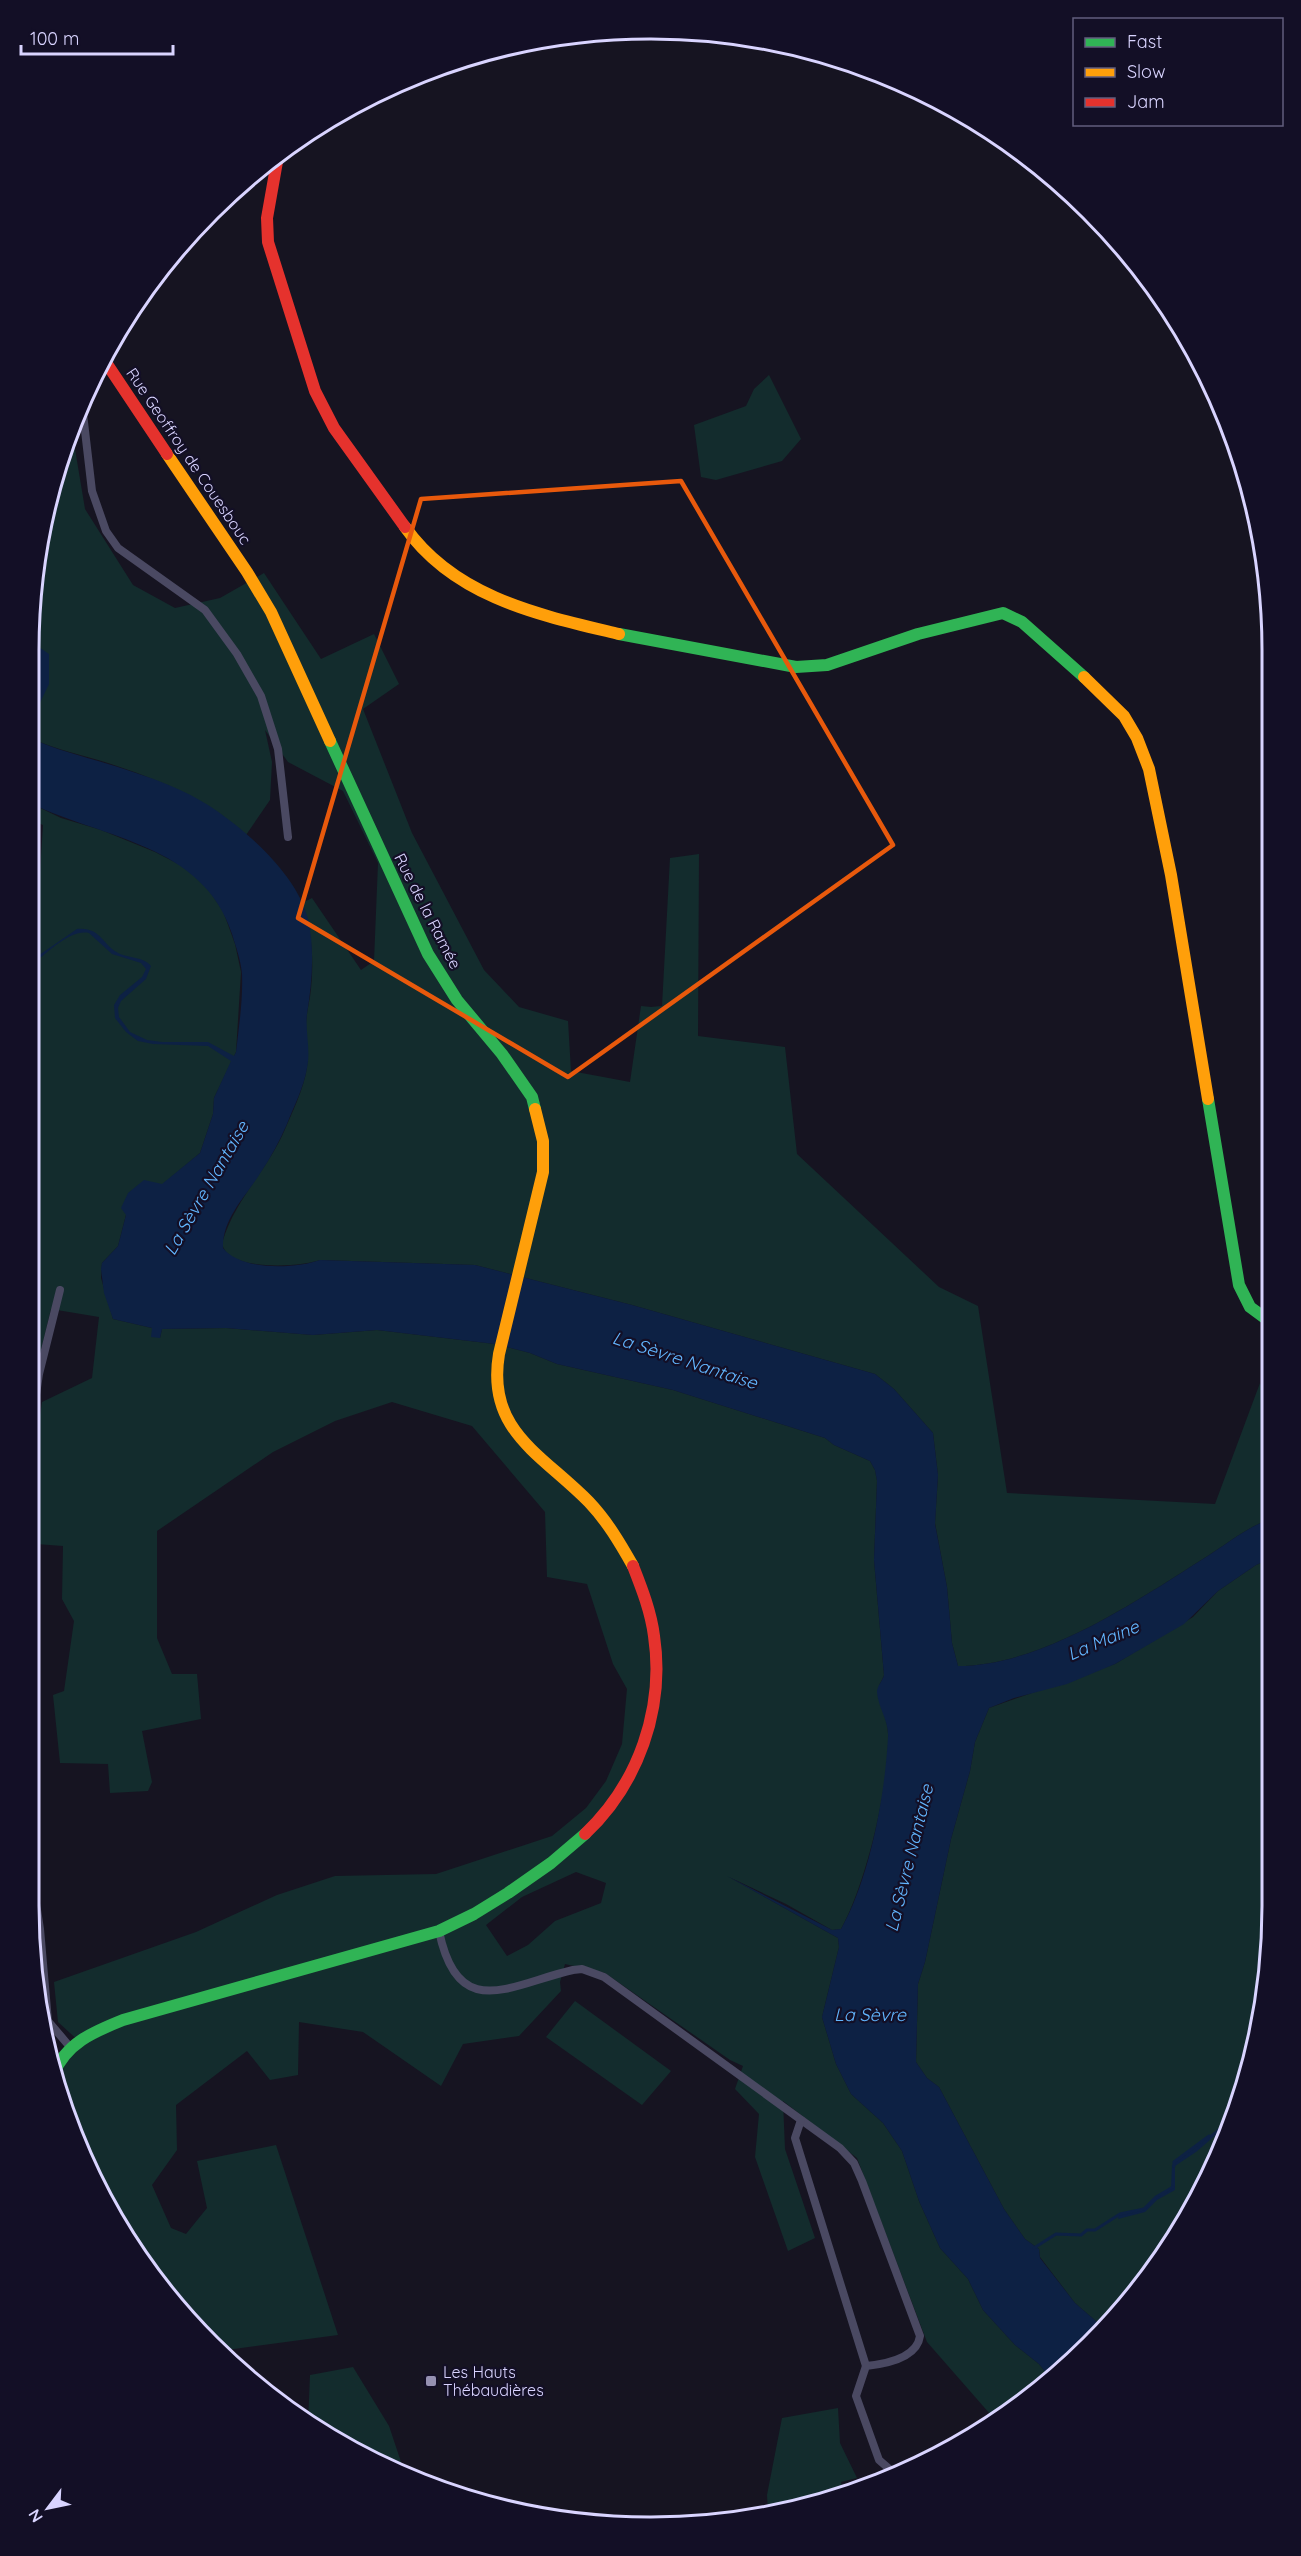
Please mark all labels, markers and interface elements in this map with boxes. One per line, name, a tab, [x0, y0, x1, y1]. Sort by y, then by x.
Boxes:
scale bar	[21, 18, 172, 56]
legend	[1073, 18, 1283, 126]
text: 100 m	[30, 27, 79, 50]
text: Fast	[1127, 30, 1162, 53]
text: Slow	[1127, 60, 1165, 83]
text: Jam	[1127, 90, 1165, 113]
street label: Rue Geoffroy de Couesbouc	[122, 364, 256, 548]
street label: Rue de la Ramée	[390, 850, 466, 972]
water label: La Sèvre Nantaise	[158, 1116, 254, 1259]
water label: La Sèvre Nantaise	[610, 1326, 761, 1394]
water label: La Maine	[1064, 1614, 1143, 1665]
water label: La Sèvre Nantaise	[880, 1781, 939, 1934]
water label: La Sèvre	[834, 2003, 907, 2026]
place label: Les Hauts Thébaudières	[443, 2362, 544, 2400]
marker: Les Hauts Thébaudières	[424, 2374, 438, 2388]
north arrow	[18, 2478, 78, 2538]
text: N	[24, 2506, 47, 2526]

